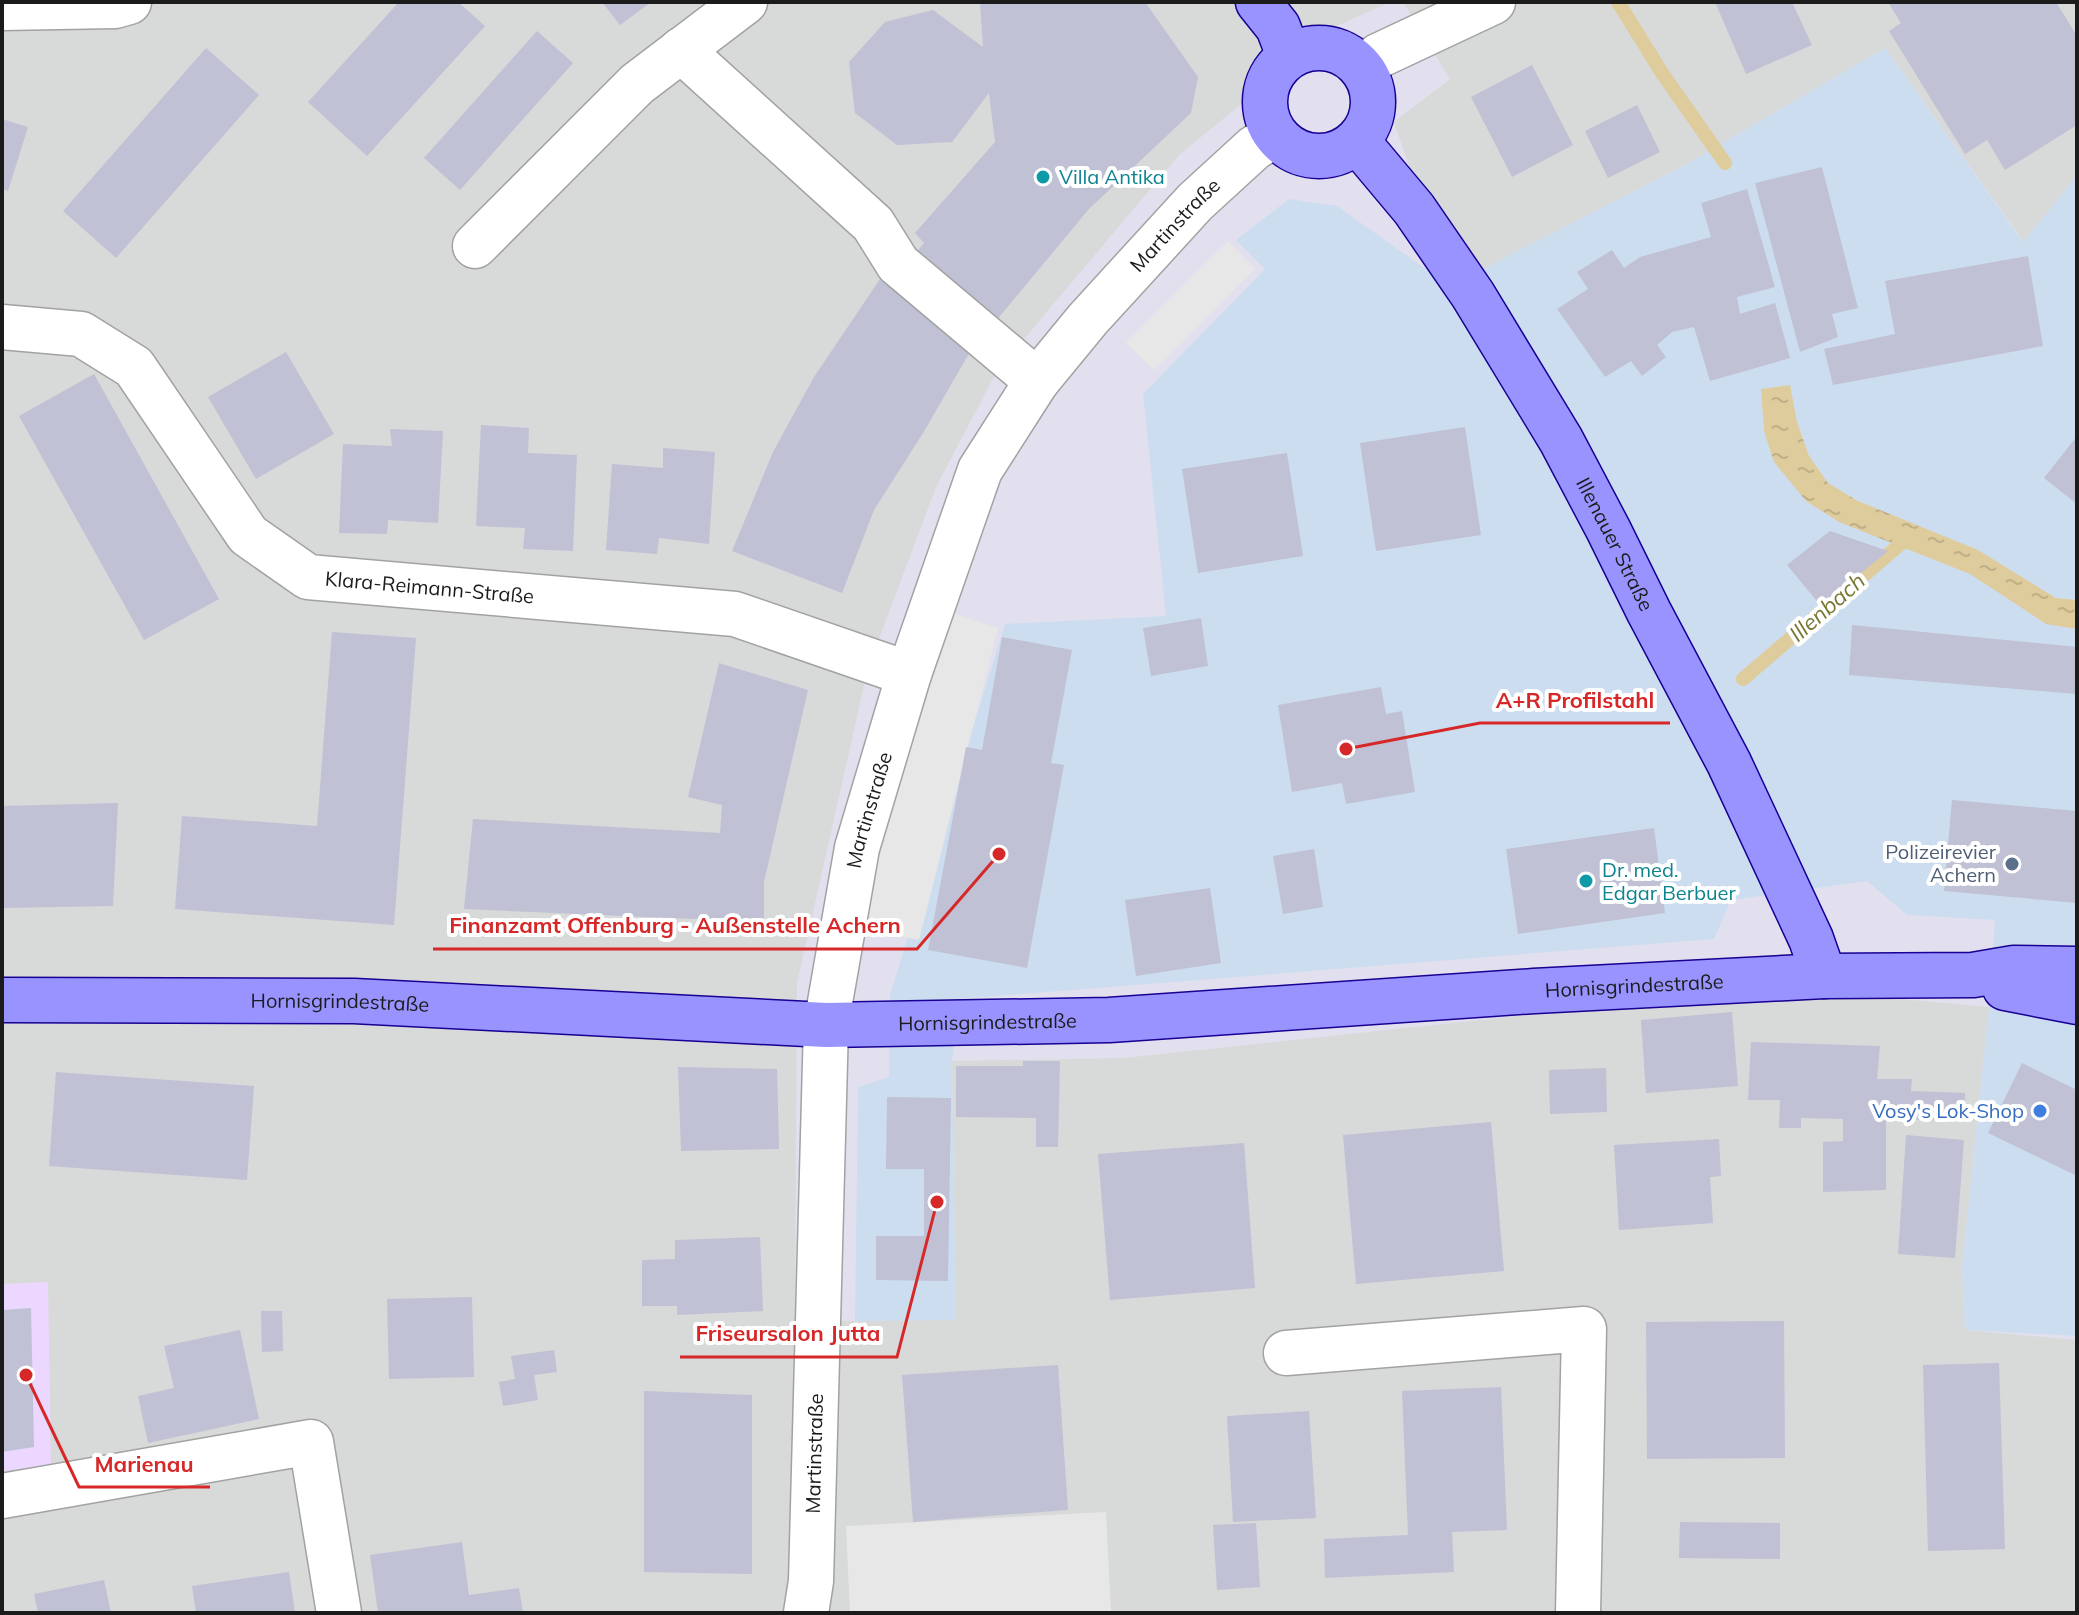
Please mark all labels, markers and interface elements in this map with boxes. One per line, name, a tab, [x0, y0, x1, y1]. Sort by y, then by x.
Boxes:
place label: Villa Antika	[1059, 164, 1165, 189]
marker: Villa Antika	[1034, 168, 1052, 186]
street label: Martinstraße	[1124, 172, 1225, 277]
street label: Illenauer Straße	[1571, 473, 1659, 615]
street label: Klara-Reimann-Straße	[324, 566, 535, 609]
water label: Illenbach	[1783, 567, 1871, 647]
callout: A+R Profilstahl	[1480, 677, 1670, 723]
text: A+R Profilstahl	[1496, 686, 1654, 714]
street label: Martinstraße	[841, 749, 897, 870]
place label: Polizeirevier Achern	[1885, 839, 1997, 887]
marker: Polizeirevier Achern	[2003, 855, 2021, 873]
place label: Dr. med. Edgar Berbuer	[1602, 857, 1736, 905]
marker: Dr. med. Edgar Berbuer	[1577, 872, 1595, 890]
callout: Finanzamt Offenburg - Außenstelle Achern	[433, 903, 917, 949]
text: Finanzamt Offenburg - Außenstelle Achern	[449, 911, 901, 939]
street label: Hornisgrindestraße	[1544, 968, 1724, 1002]
street label: Hornisgrindestraße	[251, 988, 430, 1017]
street label: Hornisgrindestraße	[898, 1008, 1077, 1036]
place label: Vosy's Lok-Shop	[1872, 1098, 2024, 1123]
marker: Vosy's Lok-Shop	[2031, 1102, 2049, 1120]
callout: Friseursalon Jutta	[680, 1311, 897, 1357]
text: Friseursalon Jutta	[696, 1319, 880, 1347]
street label: Martinstraße	[800, 1393, 828, 1514]
callout: Marienau	[79, 1441, 210, 1487]
text: Marienau	[94, 1450, 194, 1478]

